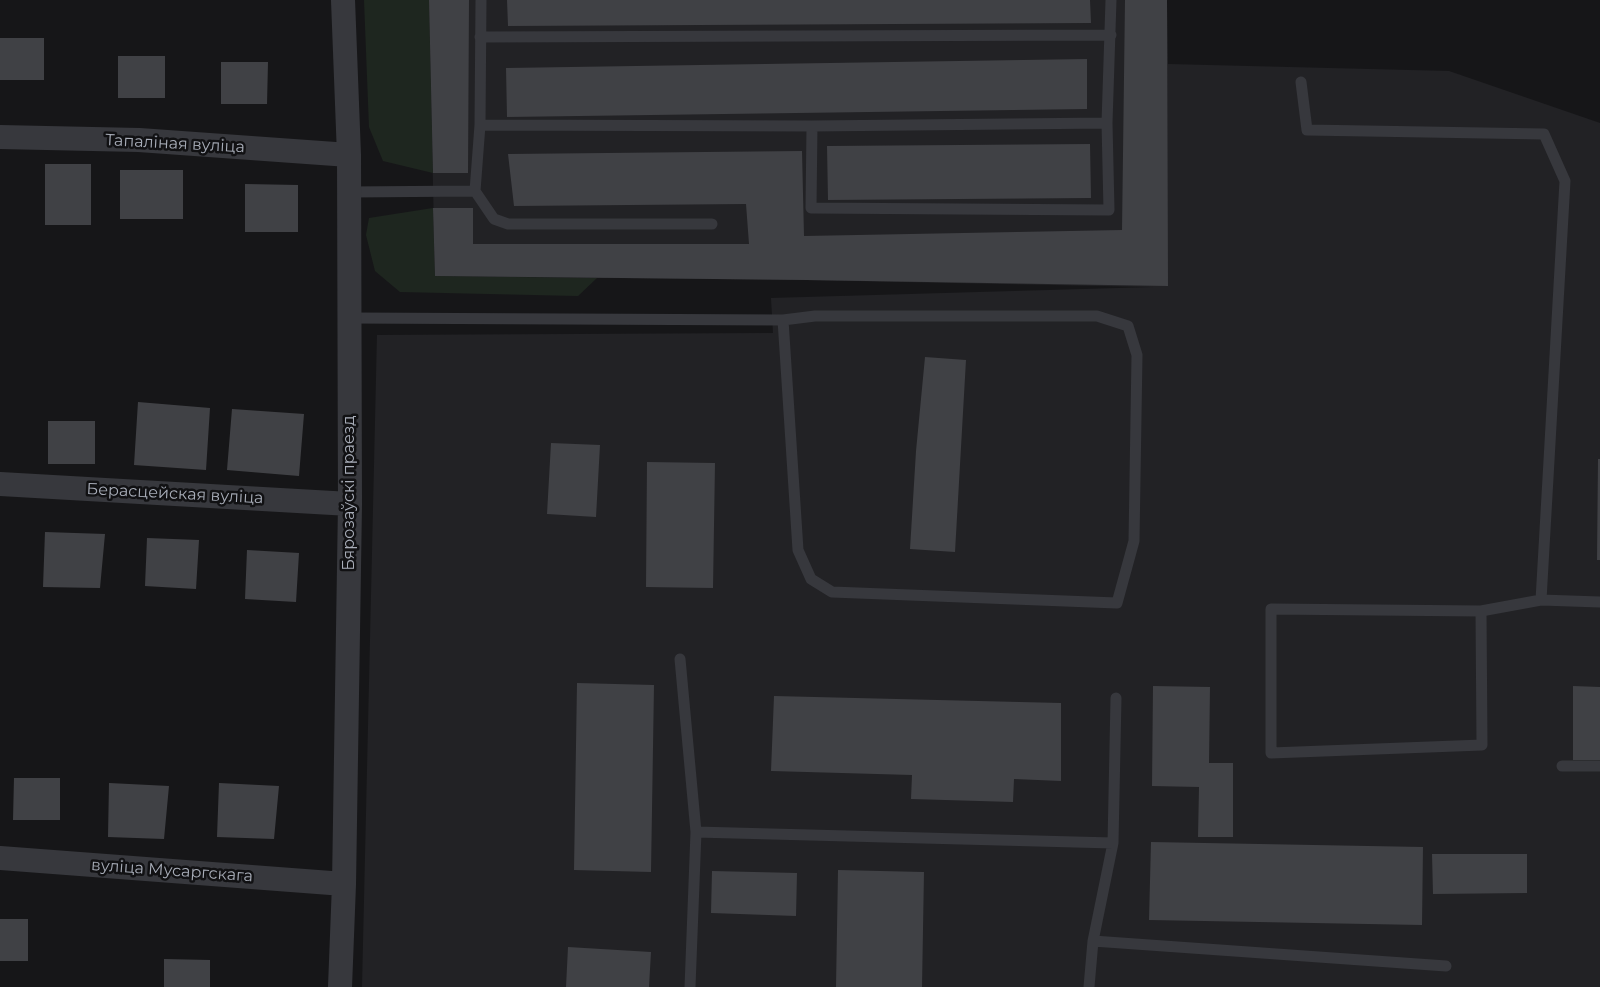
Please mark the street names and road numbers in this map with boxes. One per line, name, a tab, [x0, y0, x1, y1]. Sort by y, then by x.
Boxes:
street label: Тапаліная вуліца	[105, 131, 245, 157]
street label: Бярозаўскі праезд	[339, 415, 359, 571]
street label: Берасцейская вуліца	[86, 480, 264, 508]
street label: вуліца Мусаргскага	[90, 856, 254, 886]

